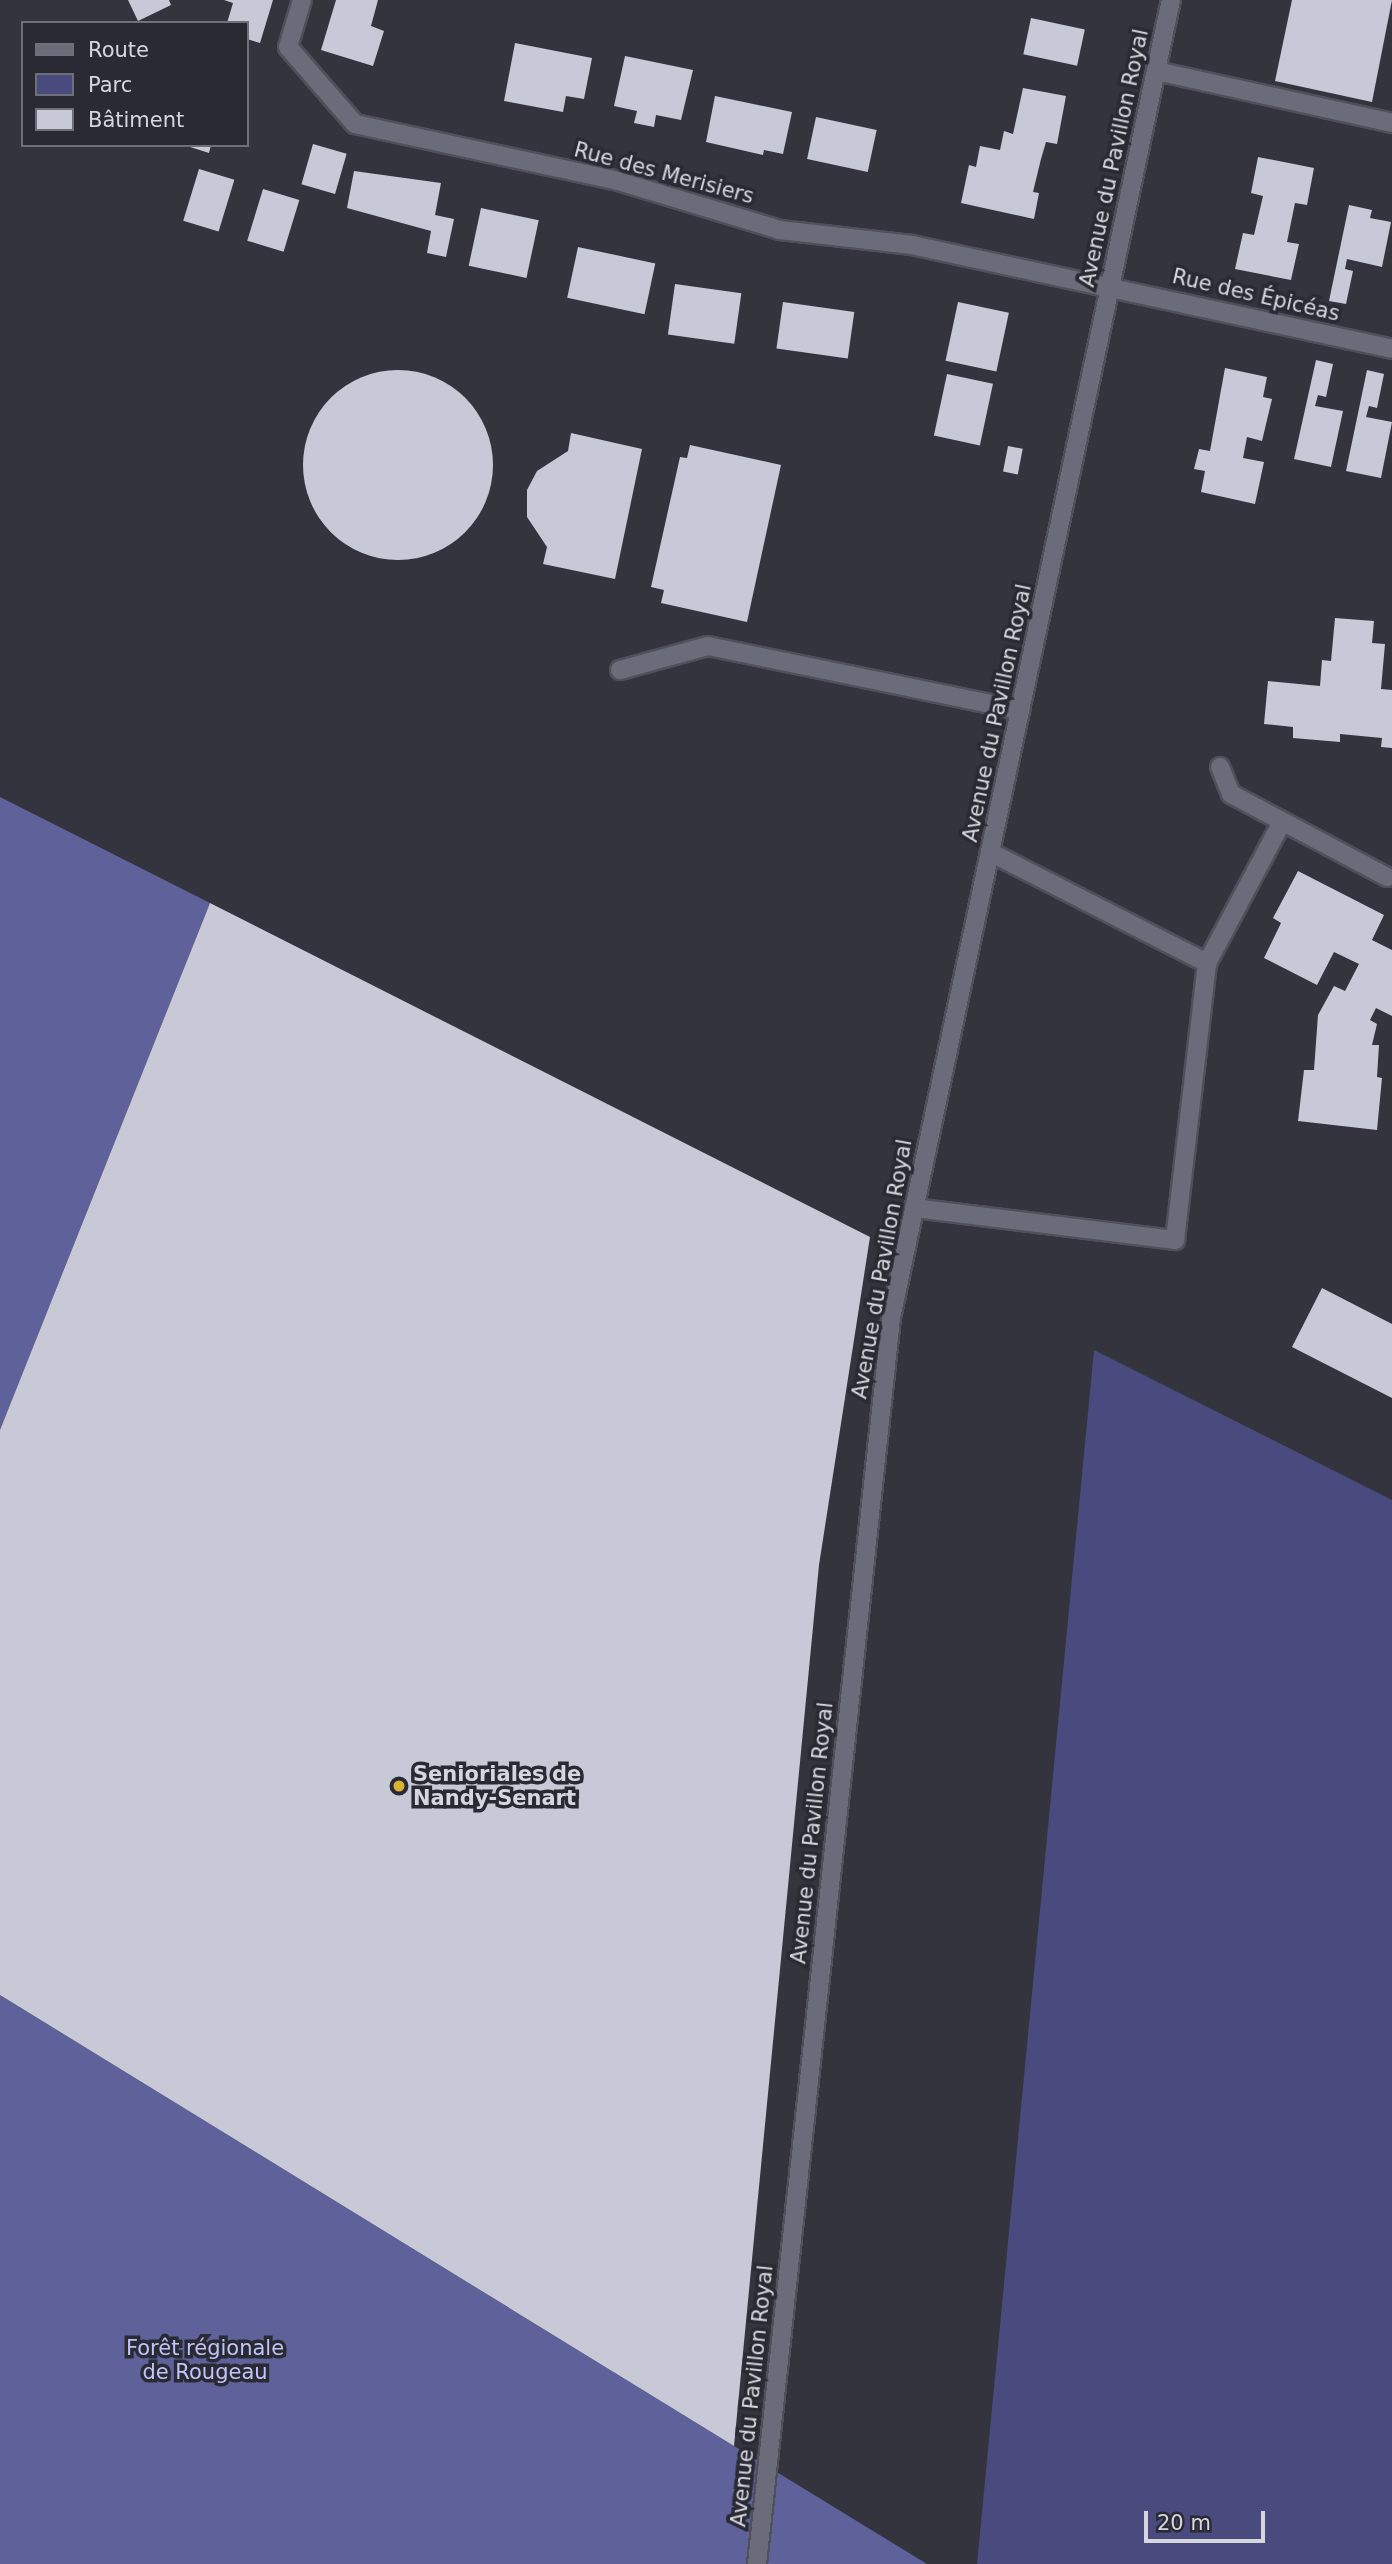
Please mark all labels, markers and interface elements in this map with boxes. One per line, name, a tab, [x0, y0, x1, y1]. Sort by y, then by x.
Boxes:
legend	[21, 21, 248, 147]
street label: Avenue du Pavillon Royal	[1074, 27, 1154, 289]
text: Route	[88, 38, 149, 62]
text: Parc	[88, 73, 132, 97]
text: Bâtiment	[88, 108, 184, 132]
street label: Rue des Merisiers	[571, 137, 757, 209]
street label: Rue des Épicéas	[1170, 263, 1342, 327]
street label: Avenue du Pavillon Royal	[957, 582, 1037, 844]
street label: Avenue du Pavillon Royal	[847, 1137, 917, 1401]
street label: Avenue du Pavillon Royal	[786, 1701, 838, 1965]
place label: Senioriales de Nandy-Senart	[413, 1761, 581, 1811]
marker: Senioriales de Nandy-Senart	[391, 1778, 407, 1794]
street label: Avenue du Pavillon Royal	[726, 2264, 778, 2528]
park label: Forêt régionale de Rougeau	[126, 2335, 284, 2385]
scale bar	[1147, 2498, 1268, 2542]
text: 20 m	[1157, 2511, 1211, 2535]

